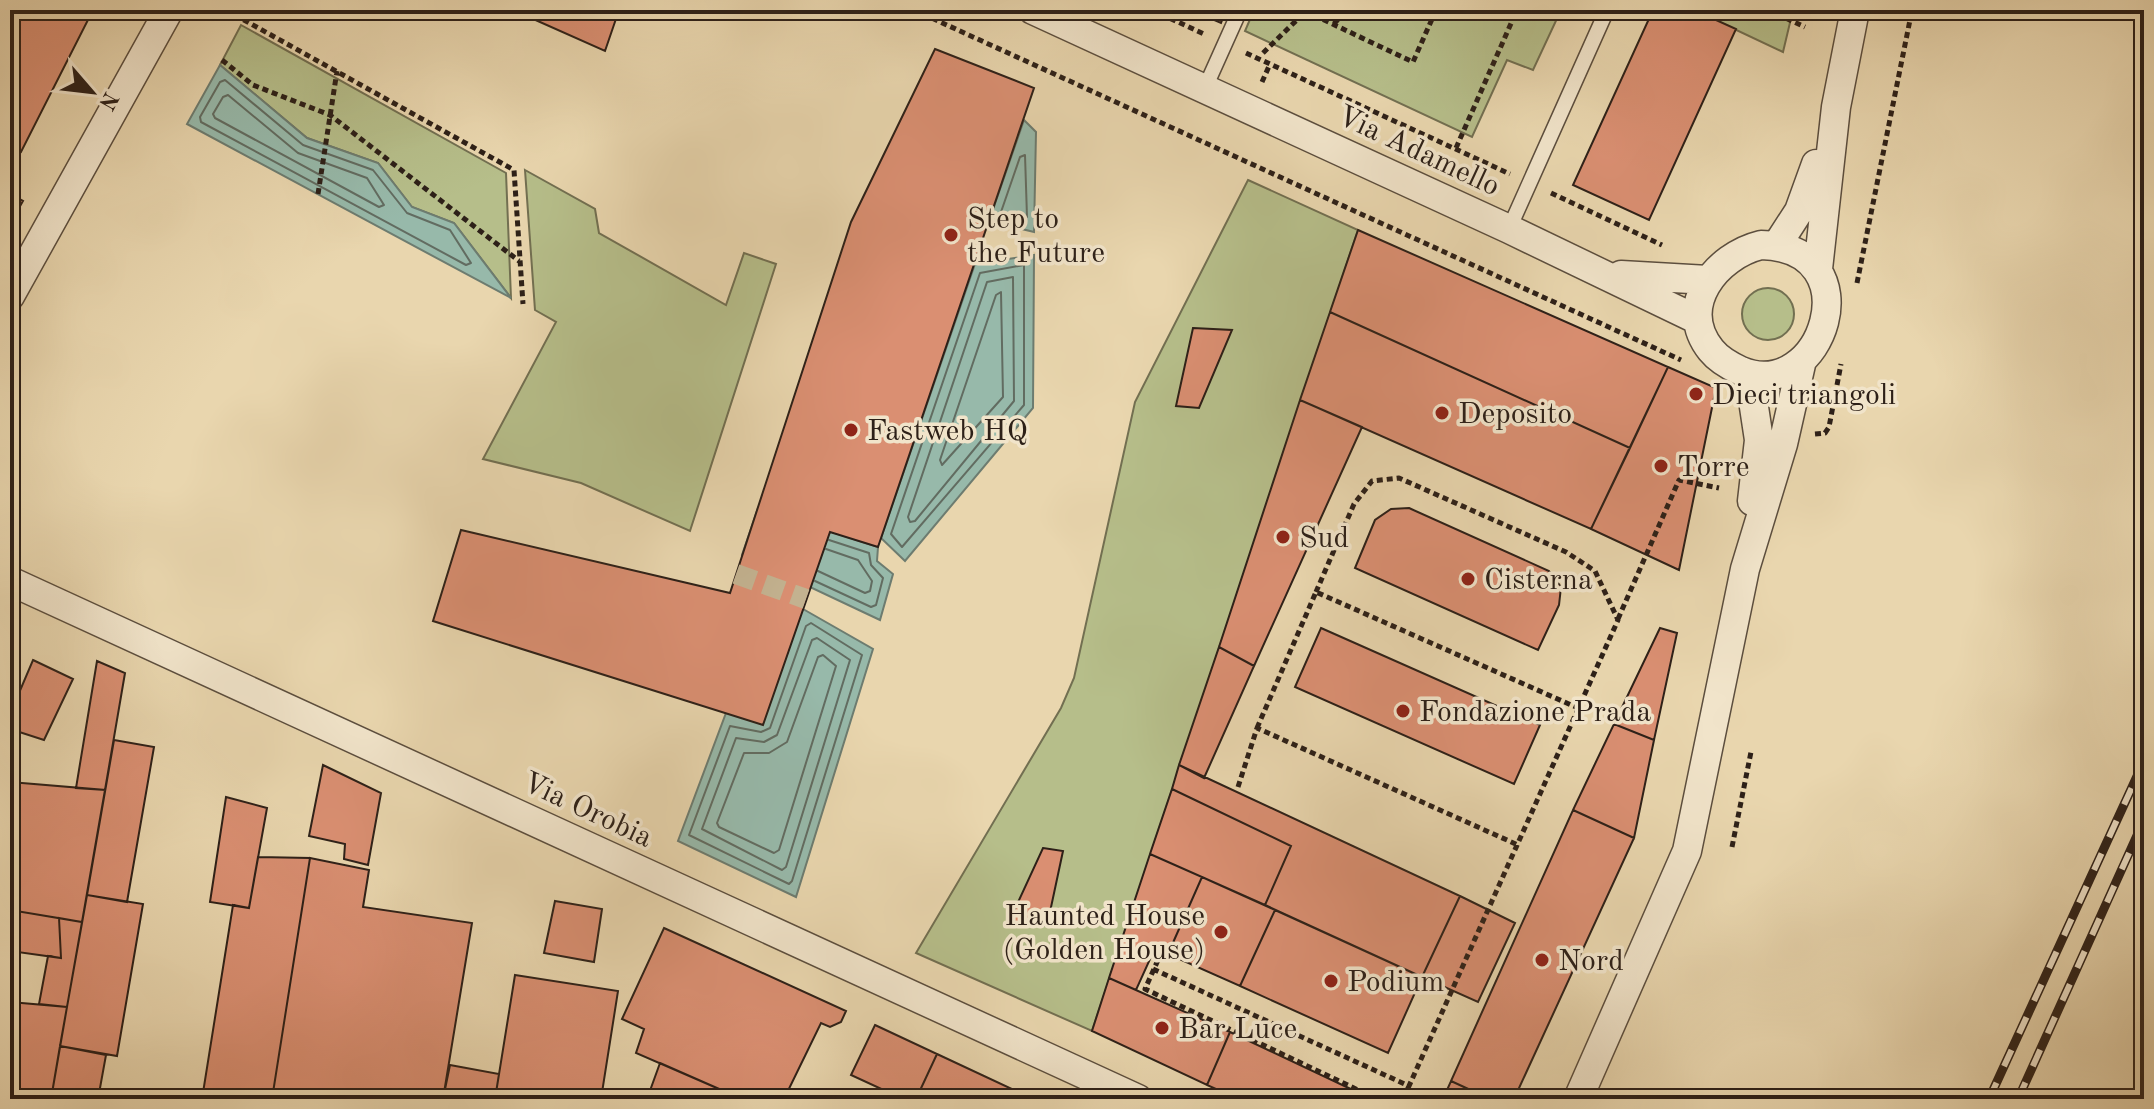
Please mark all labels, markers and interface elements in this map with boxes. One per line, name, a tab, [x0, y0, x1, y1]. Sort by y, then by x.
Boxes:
north arrow	[52, 52, 132, 132]
text: N	[94, 88, 122, 113]
street label: Via Adamello	[1332, 101, 1504, 202]
place label: Step to the Future	[967, 205, 1105, 269]
marker: Step to the Future	[942, 226, 960, 244]
place label: Dieci triangoli	[1712, 381, 1896, 411]
marker: Dieci triangoli	[1687, 385, 1705, 403]
place label: Deposito	[1458, 400, 1572, 430]
marker: Deposito	[1433, 404, 1451, 422]
place label: Fastweb HQ	[867, 417, 1028, 447]
marker: Fastweb HQ	[842, 421, 860, 439]
place label: Torre	[1677, 453, 1750, 483]
marker: Torre	[1652, 457, 1670, 475]
place label: Sud	[1299, 524, 1349, 554]
marker: Sud	[1274, 528, 1292, 546]
place label: Cisterna	[1484, 566, 1593, 596]
marker: Cisterna	[1459, 570, 1477, 588]
place label: Fondazione Prada	[1419, 698, 1651, 728]
marker: Fondazione Prada	[1394, 702, 1412, 720]
street label: Via Orobia	[518, 768, 657, 854]
place label: Haunted House (Golden House)	[1003, 902, 1205, 966]
marker: Haunted House (Golden House)	[1212, 923, 1230, 941]
place label: Nord	[1558, 947, 1624, 977]
marker: Nord	[1533, 951, 1551, 969]
place label: Podium	[1347, 968, 1444, 998]
marker: Podium	[1322, 972, 1340, 990]
place label: Bar Luce	[1178, 1015, 1297, 1045]
marker: Bar Luce	[1153, 1019, 1171, 1037]

